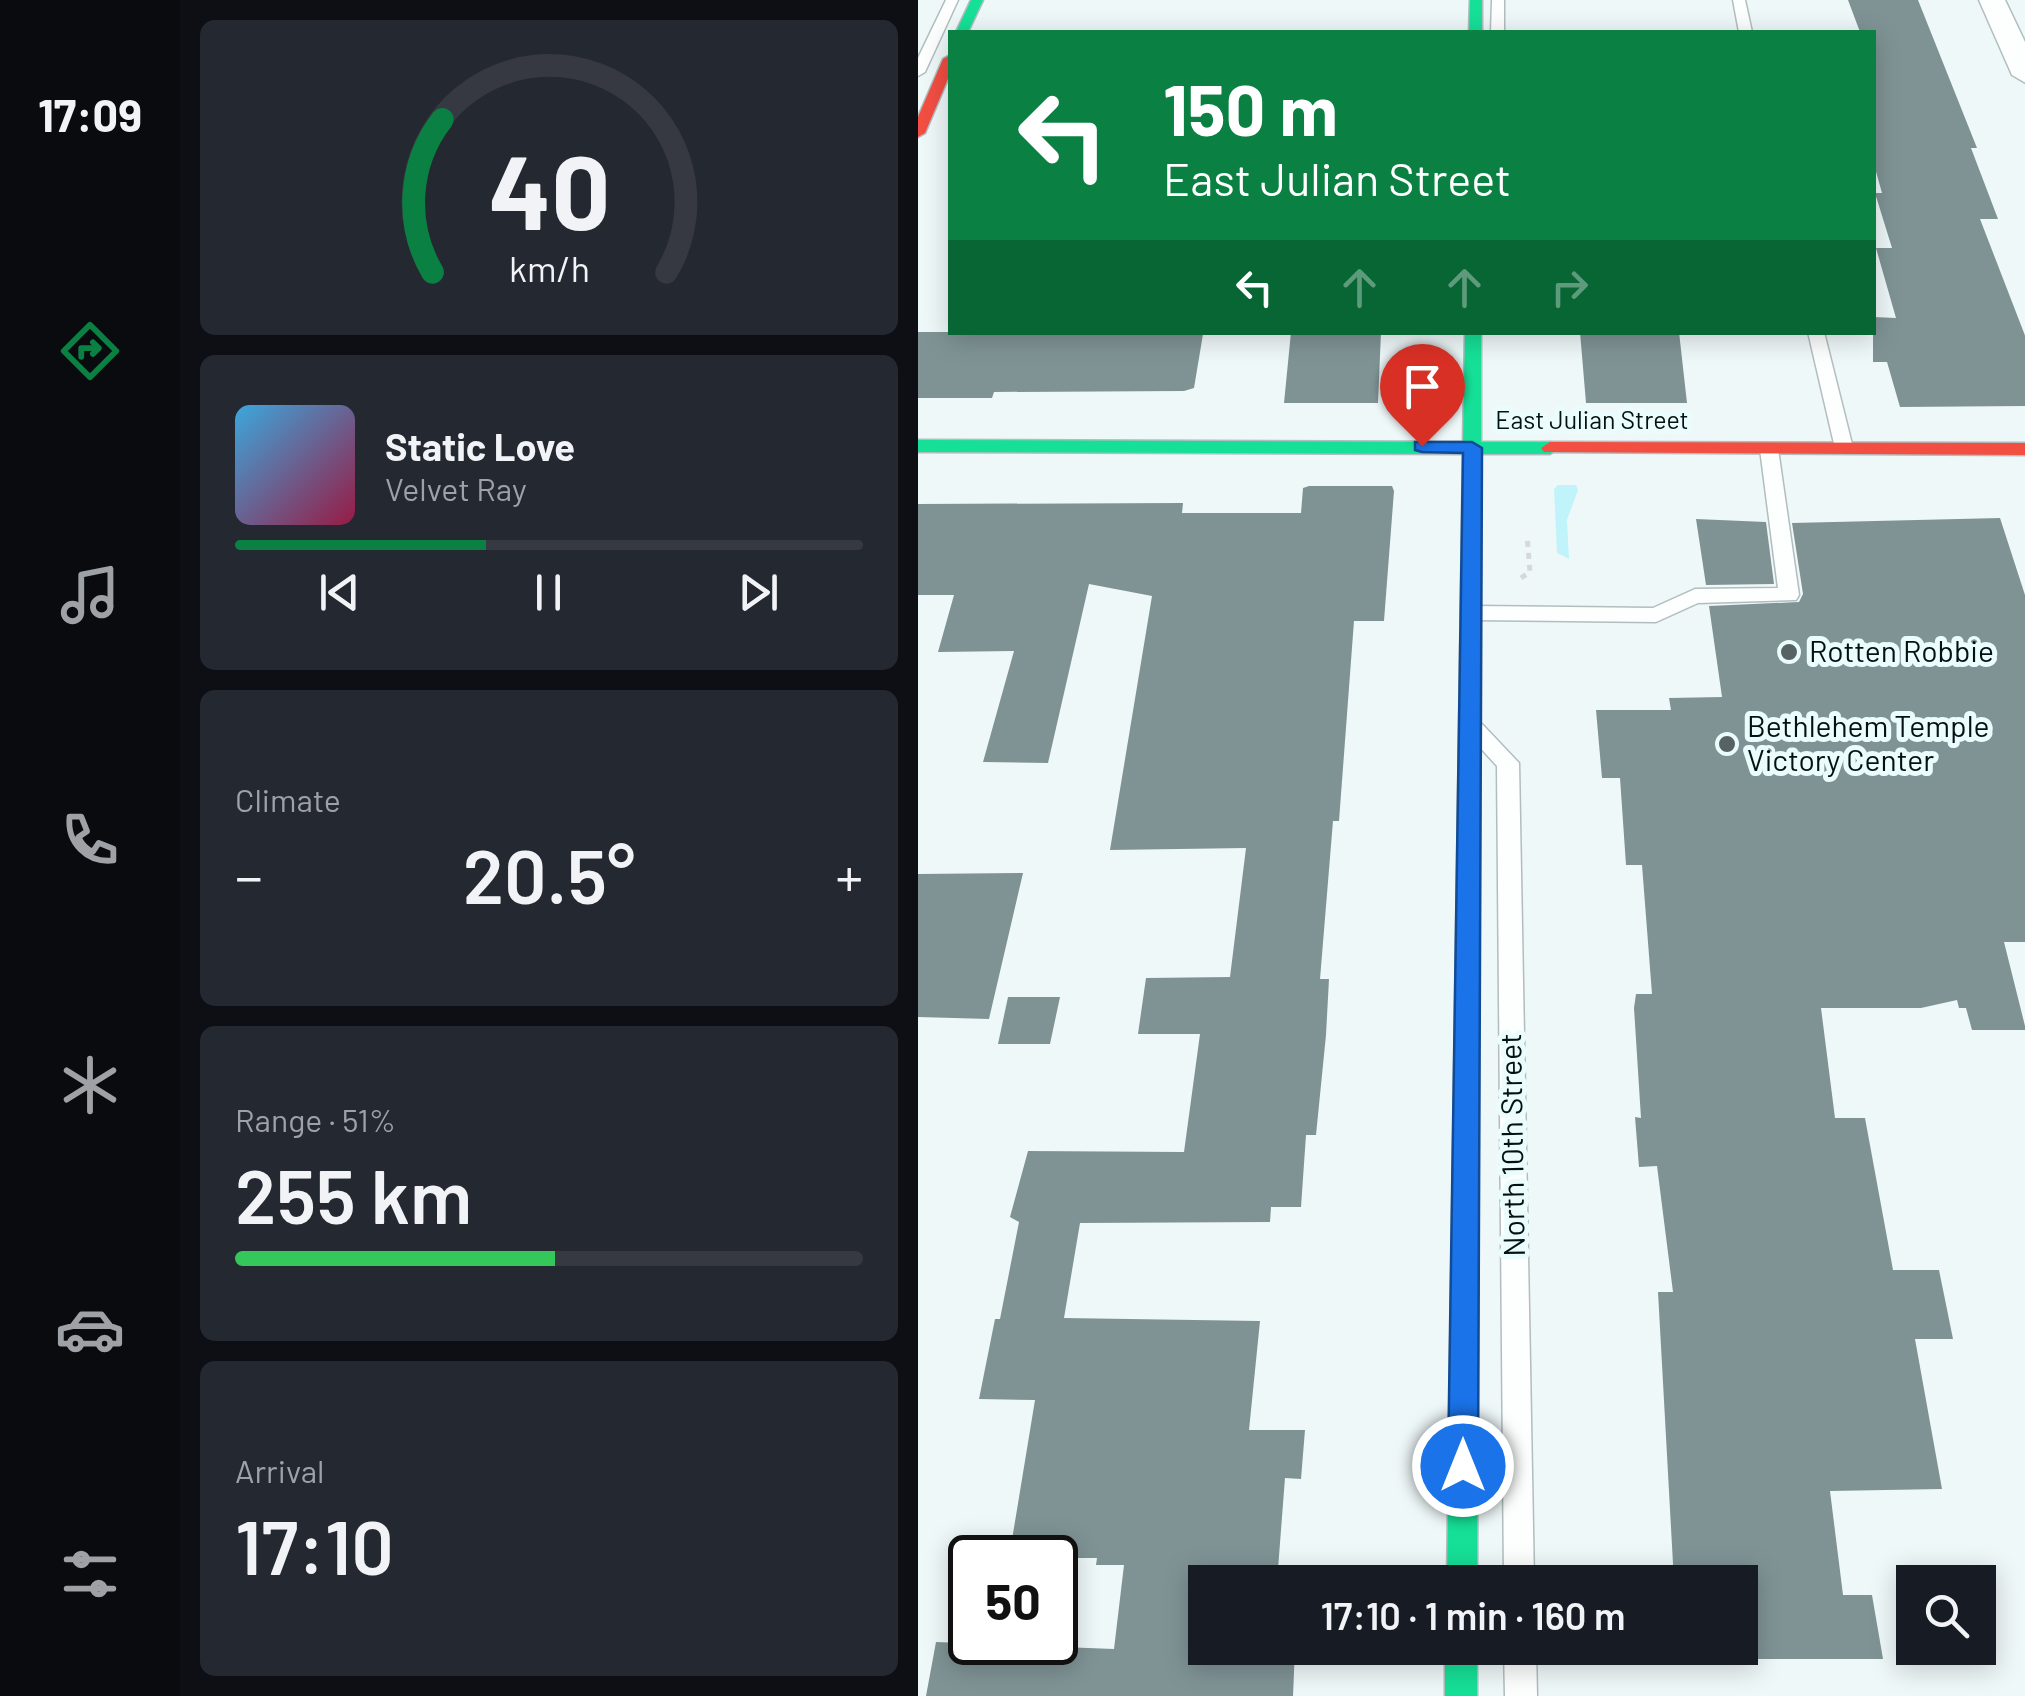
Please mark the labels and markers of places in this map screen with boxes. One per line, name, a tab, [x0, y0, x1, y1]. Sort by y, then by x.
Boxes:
pin	[1380, 344, 1465, 447]
place label: Rotten Robbie	[1809, 632, 1994, 668]
marker: Rotten Robbie	[1778, 641, 1800, 663]
place label: Bethlehem Temple Victory Center	[1747, 707, 1990, 777]
marker: Bethlehem Temple Victory Center	[1716, 733, 1738, 755]

